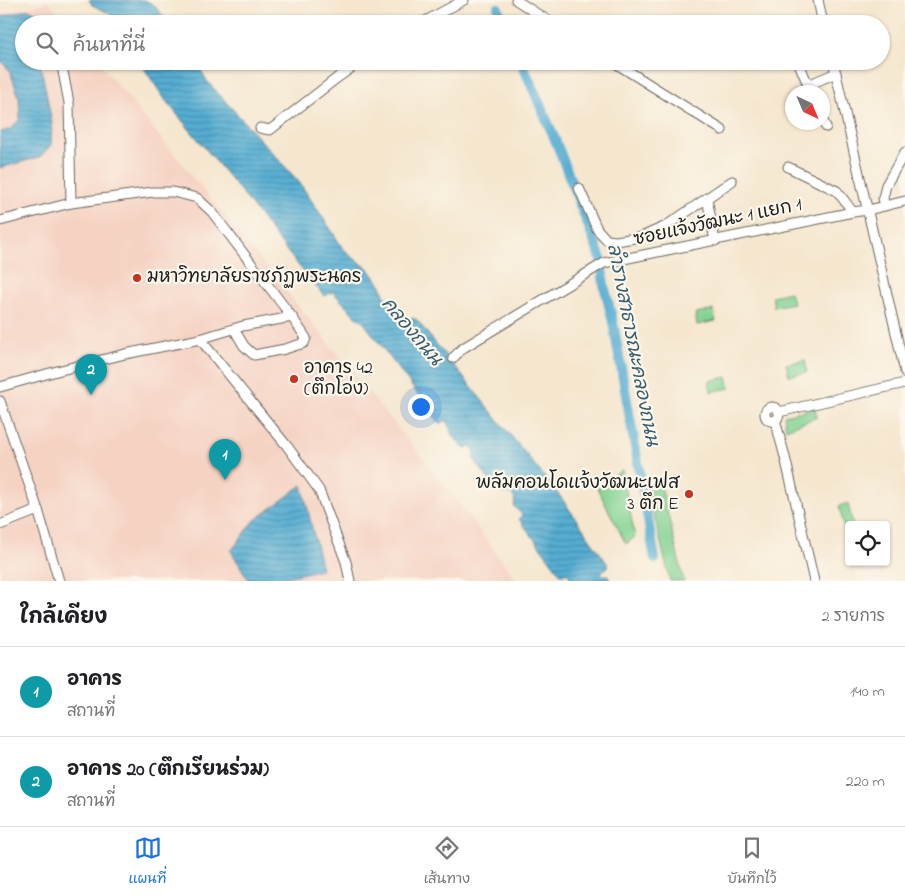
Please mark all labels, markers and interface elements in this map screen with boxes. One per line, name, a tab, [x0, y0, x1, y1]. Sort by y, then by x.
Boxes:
search box	[15, 15, 890, 70]
icon: search	[33, 29, 61, 57]
text: ค้นหาที่นี่	[73, 33, 145, 60]
north arrow	[785, 85, 830, 130]
street label: ซอยแจ้งวัฒนะ 1 แยก 1	[631, 191, 805, 254]
water label: ลำรางสาธารณะคลองถนน	[599, 241, 665, 450]
place label: มหาวิทยาลัยราชภัฏพระนคร	[147, 265, 361, 291]
marker: มหาวิทยาลัยราชภัฏพระนคร	[131, 272, 143, 284]
water label: คลองถนน	[374, 292, 448, 373]
pin: 2	[75, 354, 107, 395]
place label: อาคาร 42 (ตึกโอ่ง)	[304, 356, 373, 403]
marker: อาคาร 42 (ตึกโอ่ง)	[288, 373, 300, 385]
your location	[408, 394, 434, 420]
pin: 1	[209, 439, 241, 480]
place label: พลัมคอนโดแจ้งวัฒนะเฟส 3 ตึก E	[476, 469, 680, 518]
marker: พลัมคอนโดแจ้งวัฒนะเฟส 3 ตึก E	[683, 488, 695, 500]
map controls	[845, 521, 890, 566]
button: locate	[845, 521, 890, 566]
text: ใกล้เคียง	[20, 603, 107, 633]
text: 2 รายการ	[822, 605, 885, 629]
text: อาคาร	[67, 667, 122, 694]
text: 1	[33, 680, 39, 704]
text: 140 m	[850, 680, 885, 704]
text: สถานที่	[67, 700, 115, 724]
text: อาคาร 20 (ตึกเรียนร่วม)	[67, 757, 269, 784]
text: 2	[32, 770, 40, 794]
text: 220 m	[846, 770, 885, 794]
text: สถานที่	[67, 790, 115, 814]
tab: แผนที่	[129, 834, 166, 890]
tab: เส้นทาง	[424, 834, 470, 890]
tab: บันทึกไว้	[727, 834, 776, 890]

